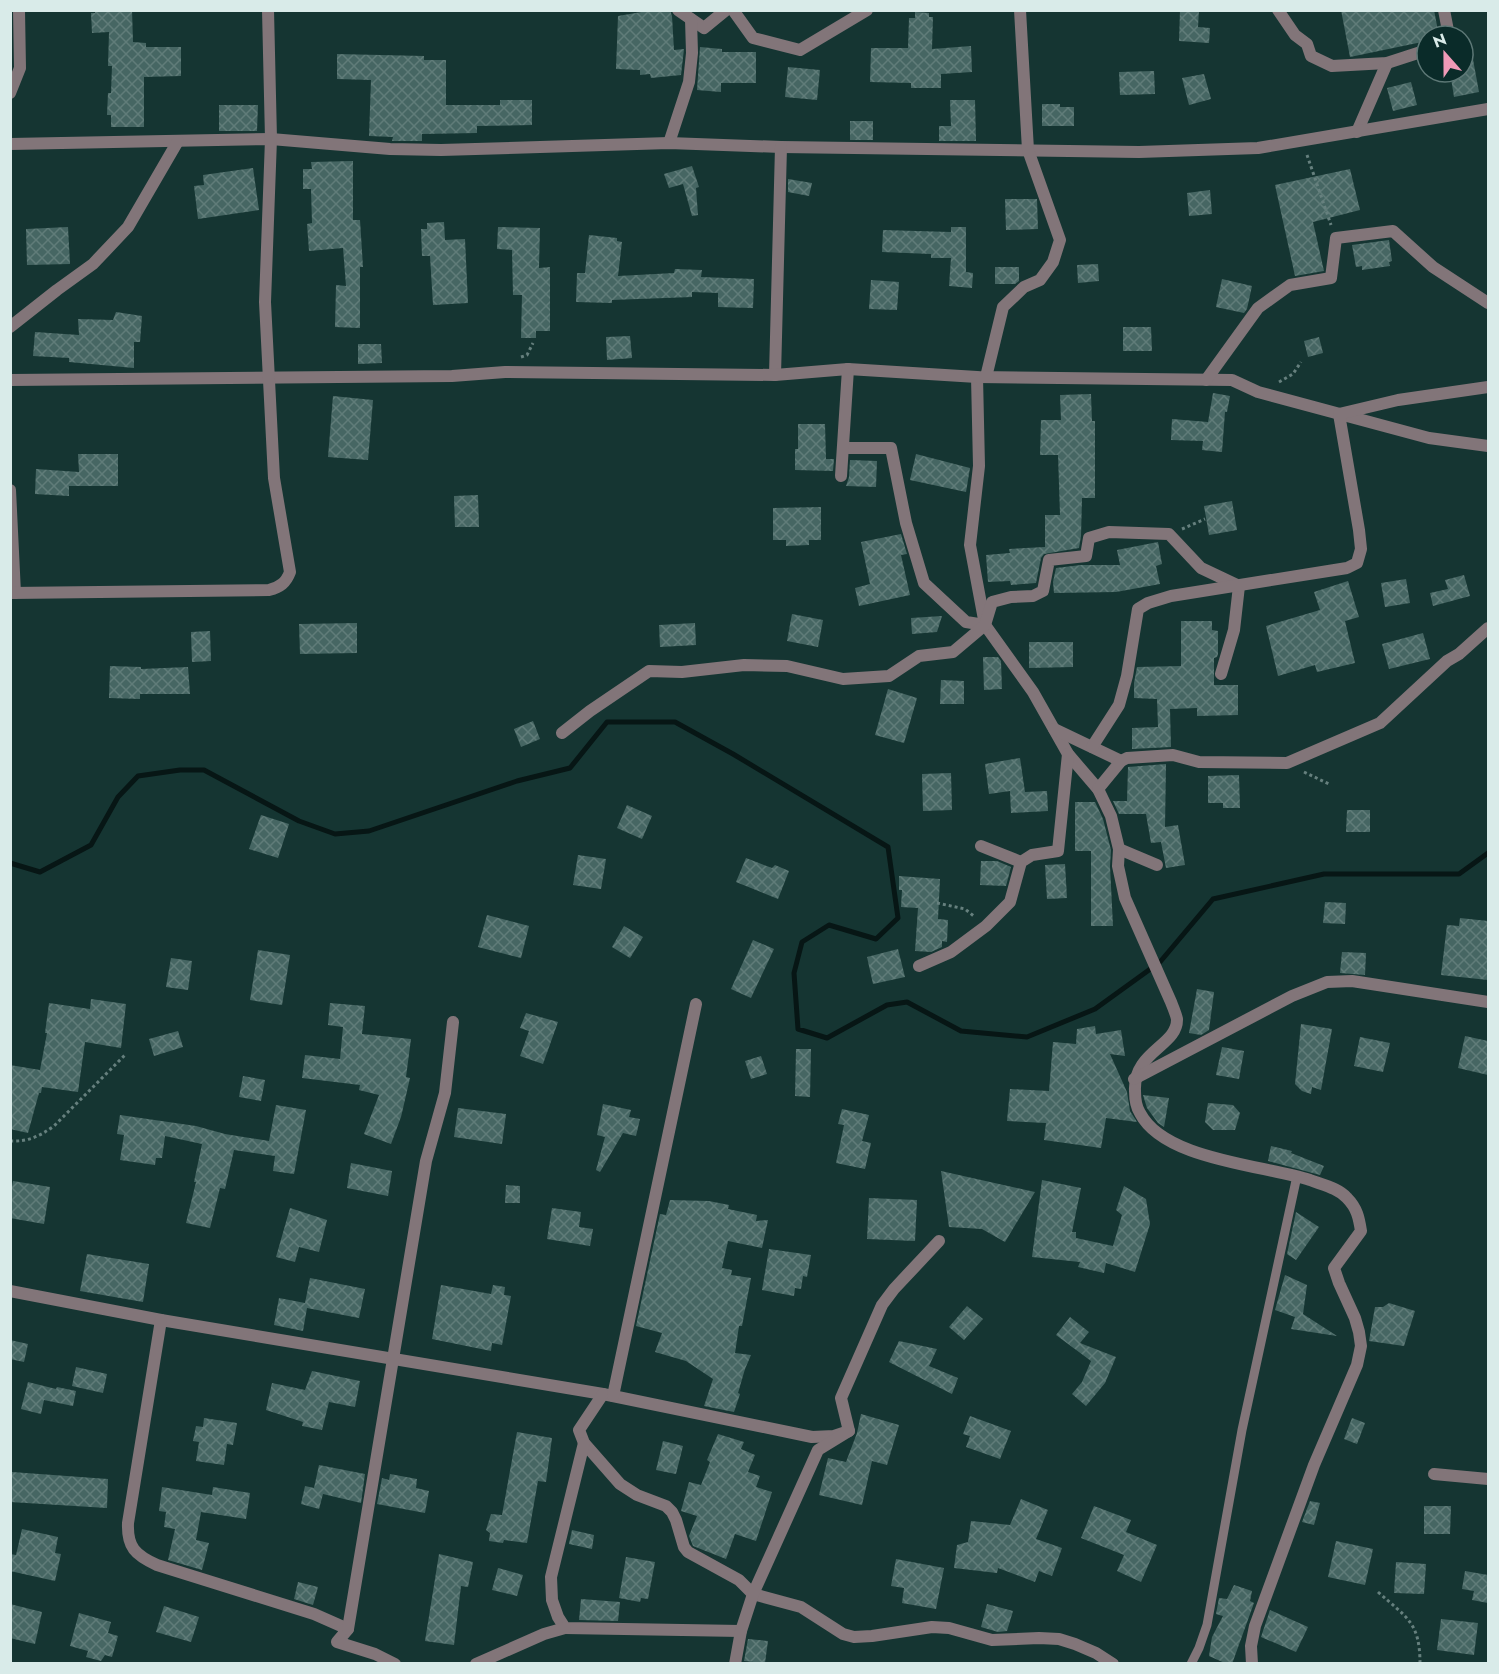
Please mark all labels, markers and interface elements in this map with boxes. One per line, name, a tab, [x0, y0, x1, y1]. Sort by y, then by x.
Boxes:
north arrow	[1415, 24, 1475, 84]
text: N	[1430, 27, 1450, 53]

